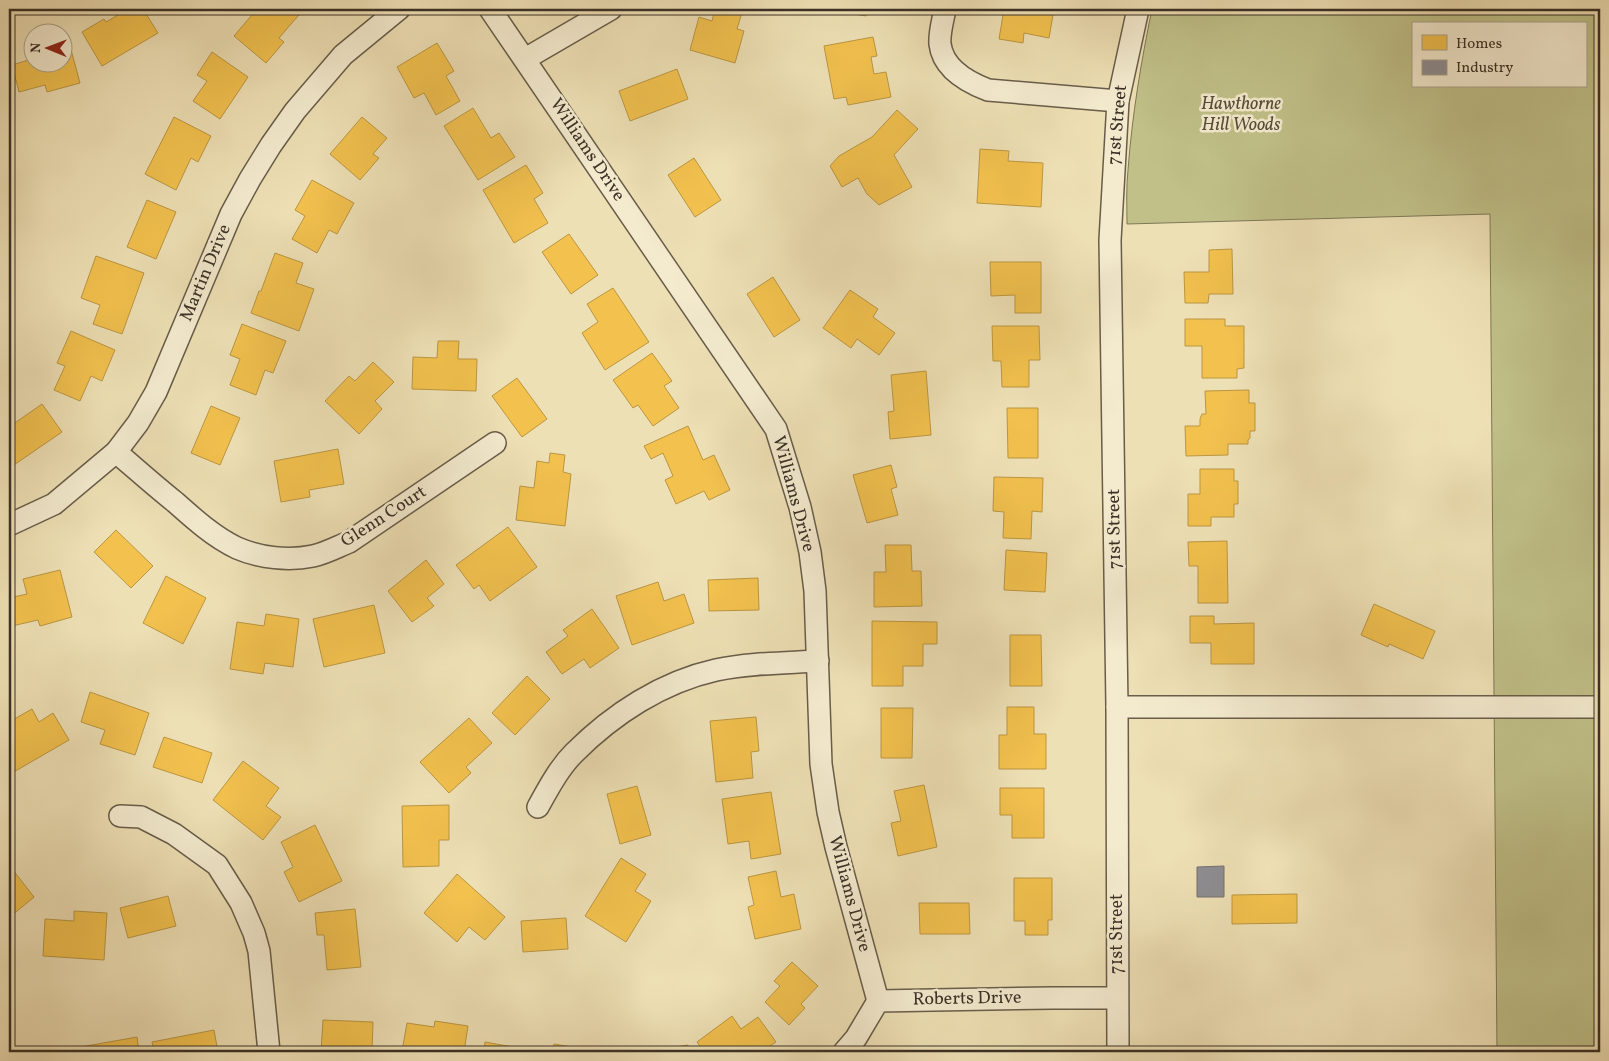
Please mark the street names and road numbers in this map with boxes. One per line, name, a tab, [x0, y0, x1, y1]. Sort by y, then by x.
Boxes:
street label: 71st Street	[1102, 84, 1134, 166]
street label: Williams Drive	[543, 94, 631, 206]
street label: Martin Drive	[174, 221, 238, 325]
street label: Williams Drive	[765, 433, 821, 555]
street label: Glenn Court	[336, 480, 432, 554]
street label: 71st Street	[1102, 489, 1128, 569]
street label: Williams Drive	[821, 833, 877, 955]
street label: 71st Street	[1105, 894, 1130, 974]
street label: Roberts Drive	[912, 986, 1022, 1012]

